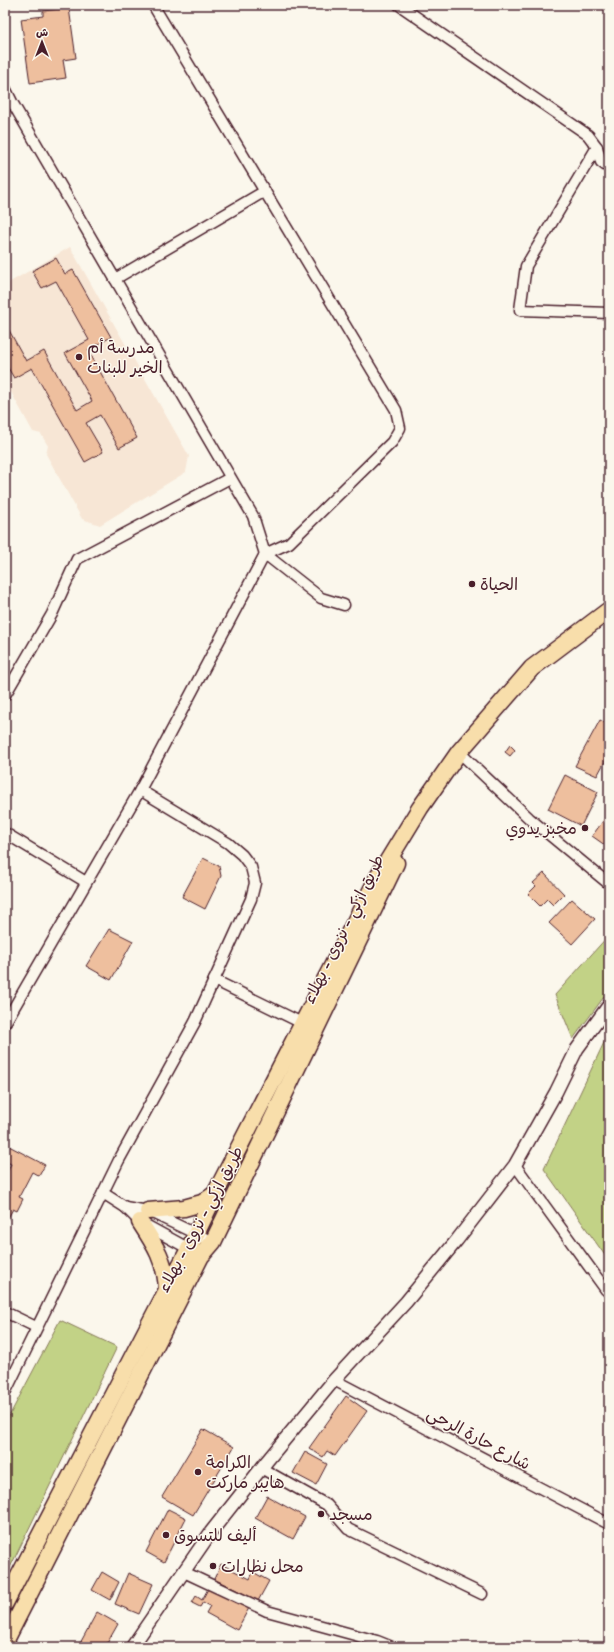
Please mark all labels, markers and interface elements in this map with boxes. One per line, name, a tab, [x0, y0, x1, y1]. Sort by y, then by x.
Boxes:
north arrow	[22, 22, 62, 62]
text: ش	[36, 26, 48, 39]
place label: مدرسة أم الخير للبنات	[87, 337, 163, 377]
marker: مدرسة أم الخير للبنات	[74, 352, 84, 362]
place label: الحياة	[480, 574, 518, 594]
marker: الحياة	[467, 579, 477, 589]
place label: مخبز يدوي	[506, 818, 577, 841]
marker: مخبز يدوي	[580, 823, 590, 833]
street label: طريق ازكي - نزوى - بهلاء	[298, 851, 392, 1009]
street label: طريق ازكي - نزوى - بهلاء	[153, 1142, 252, 1298]
street label: شارع حارة الرحى	[423, 1402, 534, 1475]
place label: الكرامة هايبر ماركت	[206, 1452, 285, 1492]
marker: الكرامة هايبر ماركت	[193, 1467, 203, 1477]
place label: مسجد	[329, 1504, 373, 1524]
marker: مسجد	[316, 1509, 326, 1519]
place label: أليف للتسوق	[174, 1525, 256, 1547]
marker: أليف للتسوق	[161, 1530, 171, 1540]
place label: محل نظارات	[221, 1556, 304, 1576]
marker: محل نظارات	[208, 1561, 218, 1571]

